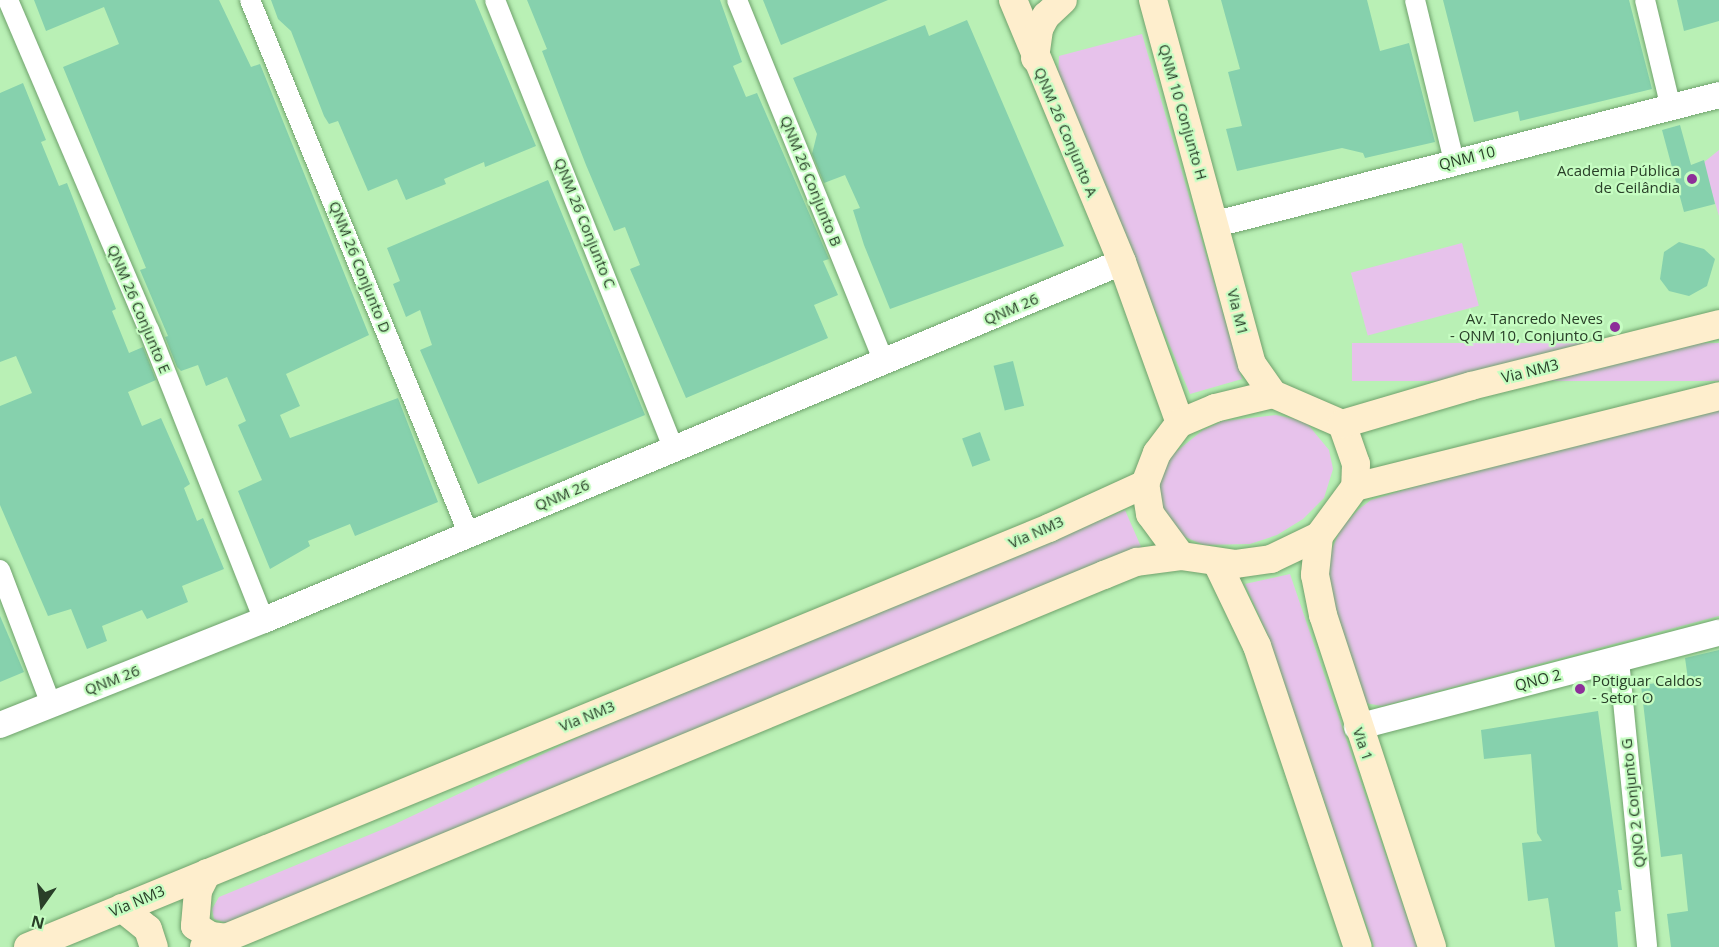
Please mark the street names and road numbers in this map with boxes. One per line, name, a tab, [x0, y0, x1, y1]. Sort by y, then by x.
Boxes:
street label: QNM 10 Conjunto H	[1155, 42, 1211, 182]
street label: QNM 26 Conjunto A	[1031, 65, 1101, 199]
street label: QNM 26 Conjunto B	[777, 113, 845, 249]
street label: QNM 10	[1437, 142, 1497, 174]
street label: QNM 26 Conjunto C	[551, 155, 619, 291]
street label: QNM 26 Conjunto D	[325, 199, 395, 335]
street label: QNM 26 Conjunto E	[104, 242, 174, 376]
street label: Via M1	[1224, 287, 1252, 337]
street label: QNM 26	[981, 289, 1041, 329]
street label: Via NM3	[1500, 355, 1560, 387]
street label: QNM 26	[532, 475, 592, 515]
street label: Via NM3	[1006, 512, 1066, 552]
street label: QNM 26	[82, 661, 142, 699]
street label: QNO 2	[1513, 666, 1563, 694]
street label: Via NM3	[557, 697, 617, 735]
street label: Via 1	[1349, 725, 1377, 763]
street label: QNO 2 Conjunto G	[1617, 737, 1649, 869]
street label: Via NM3	[107, 881, 167, 921]

